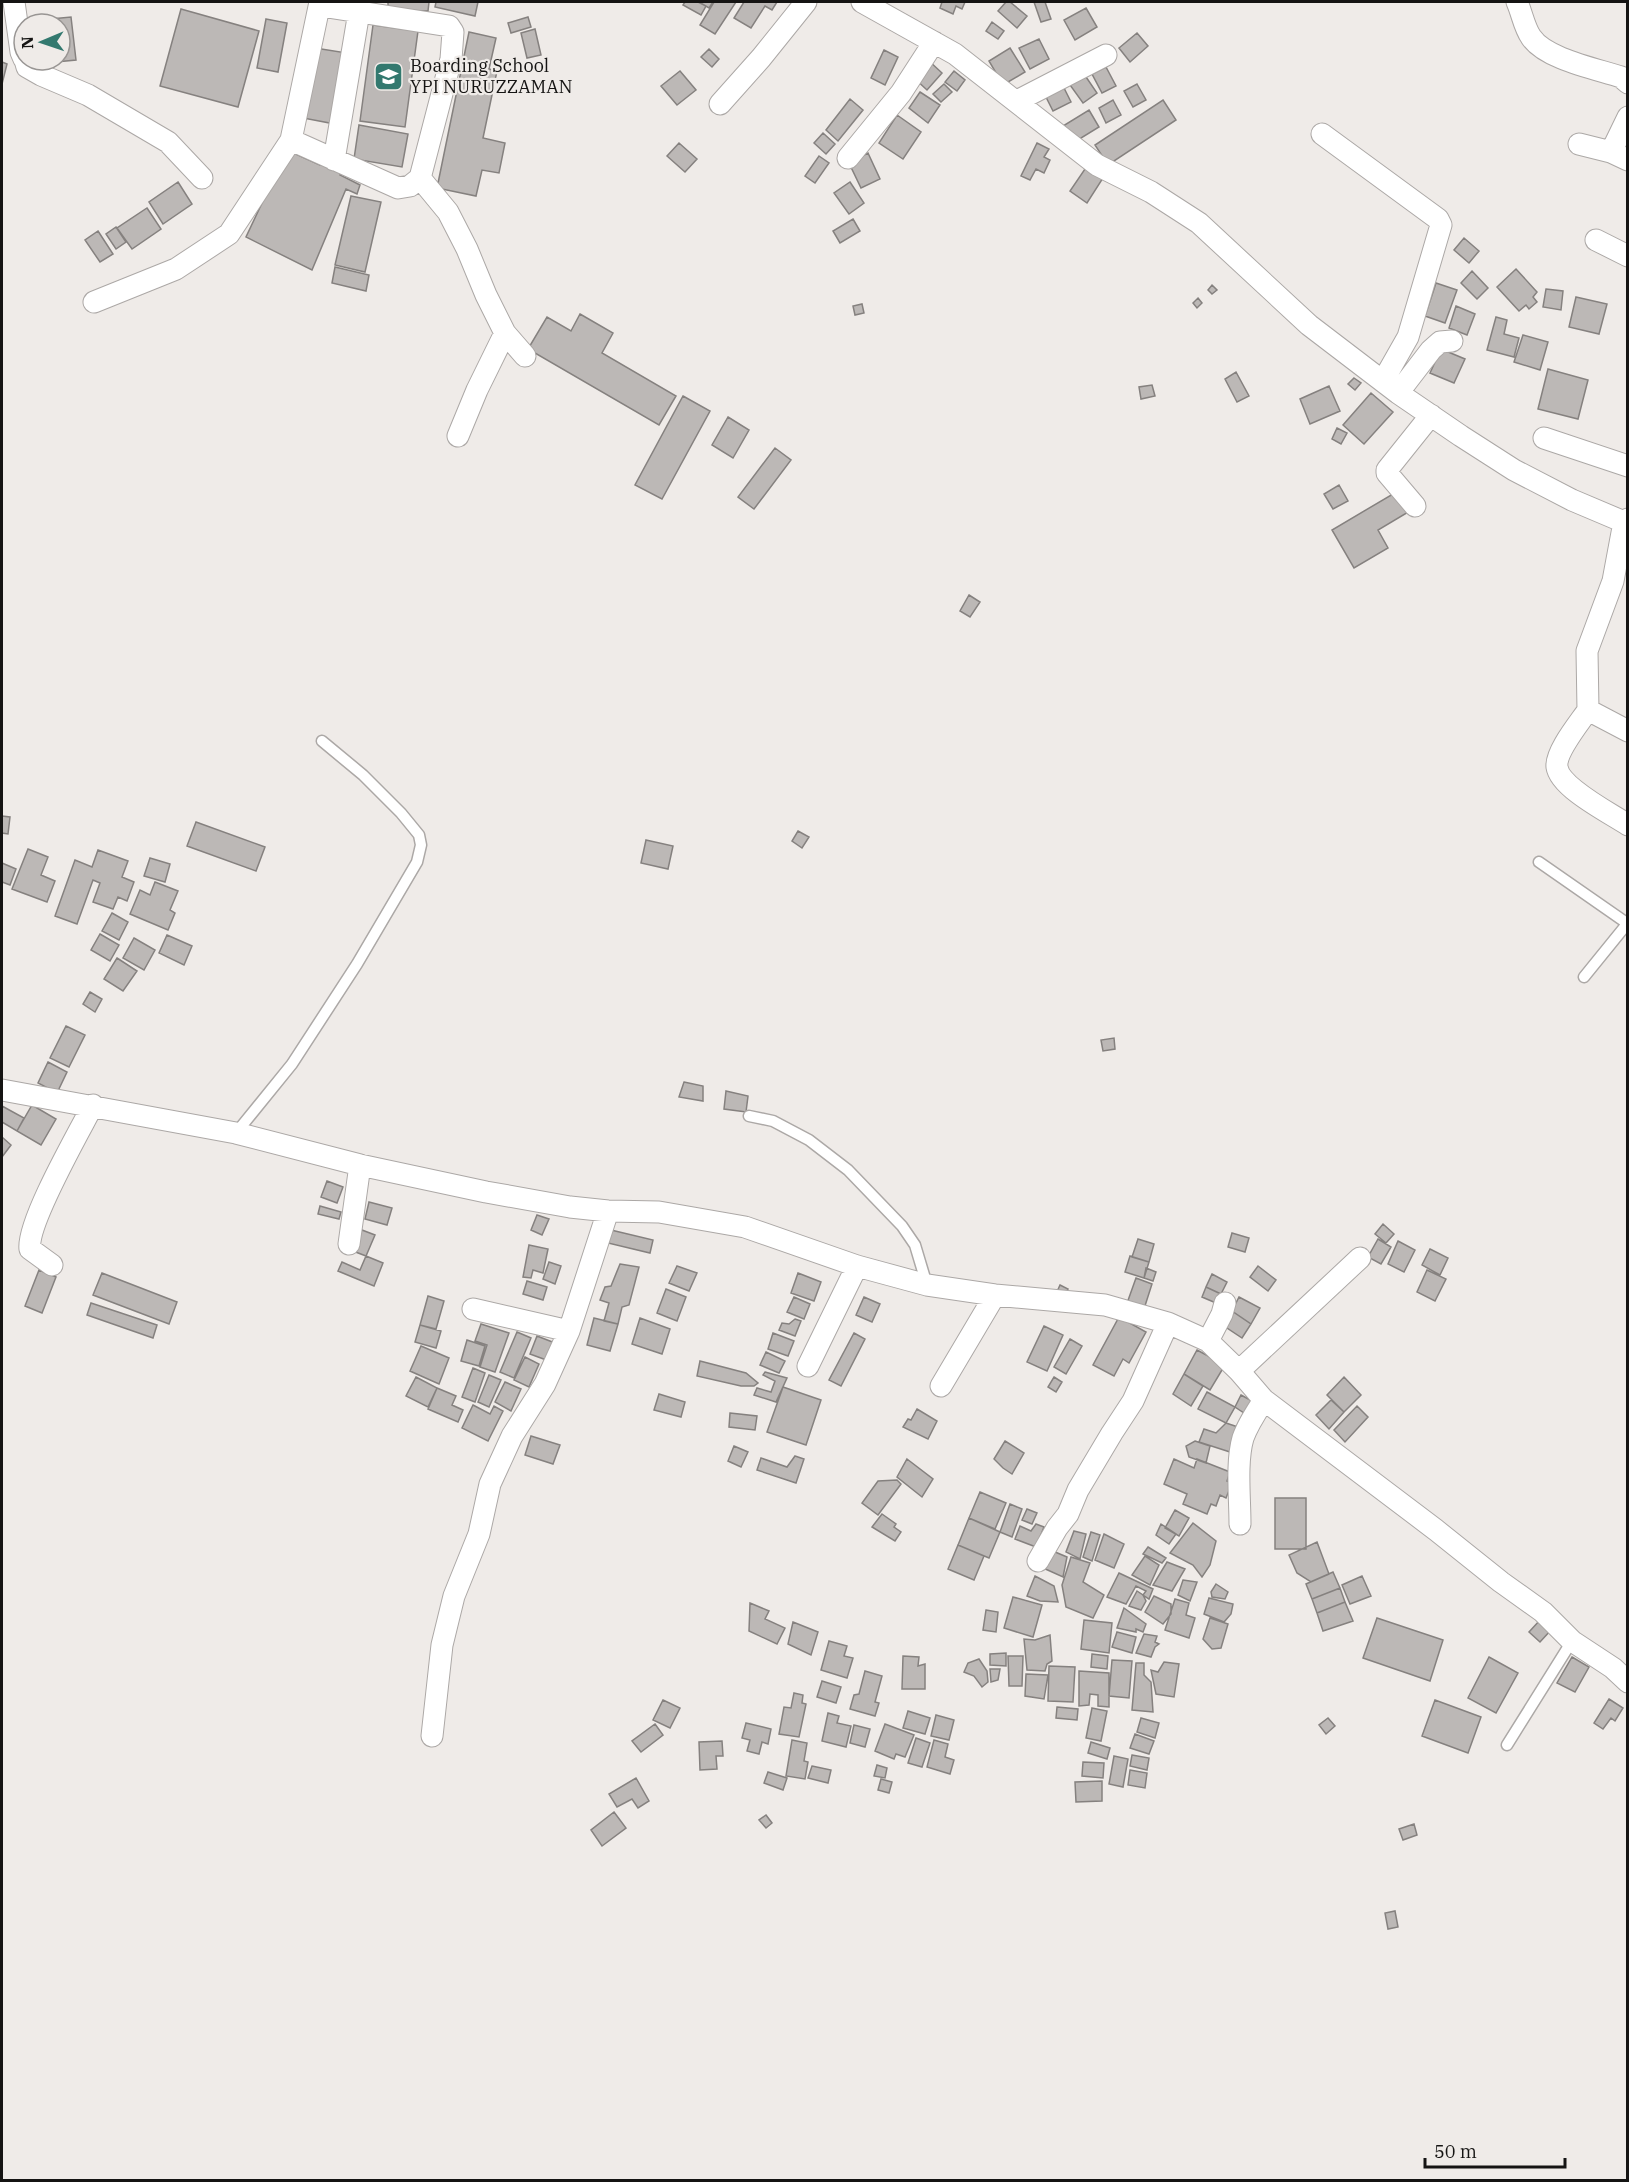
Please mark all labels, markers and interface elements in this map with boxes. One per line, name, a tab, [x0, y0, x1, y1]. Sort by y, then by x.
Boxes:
north arrow	[12, 12, 72, 72]
text: N	[17, 36, 37, 49]
place label: Boarding School YPI NURUZZAMAN	[410, 54, 573, 98]
school or university icon: Boarding School YPI NURUZZAMAN	[373, 60, 405, 92]
scale bar	[1425, 2131, 1564, 2169]
text: 50 m	[1434, 2140, 1477, 2163]

